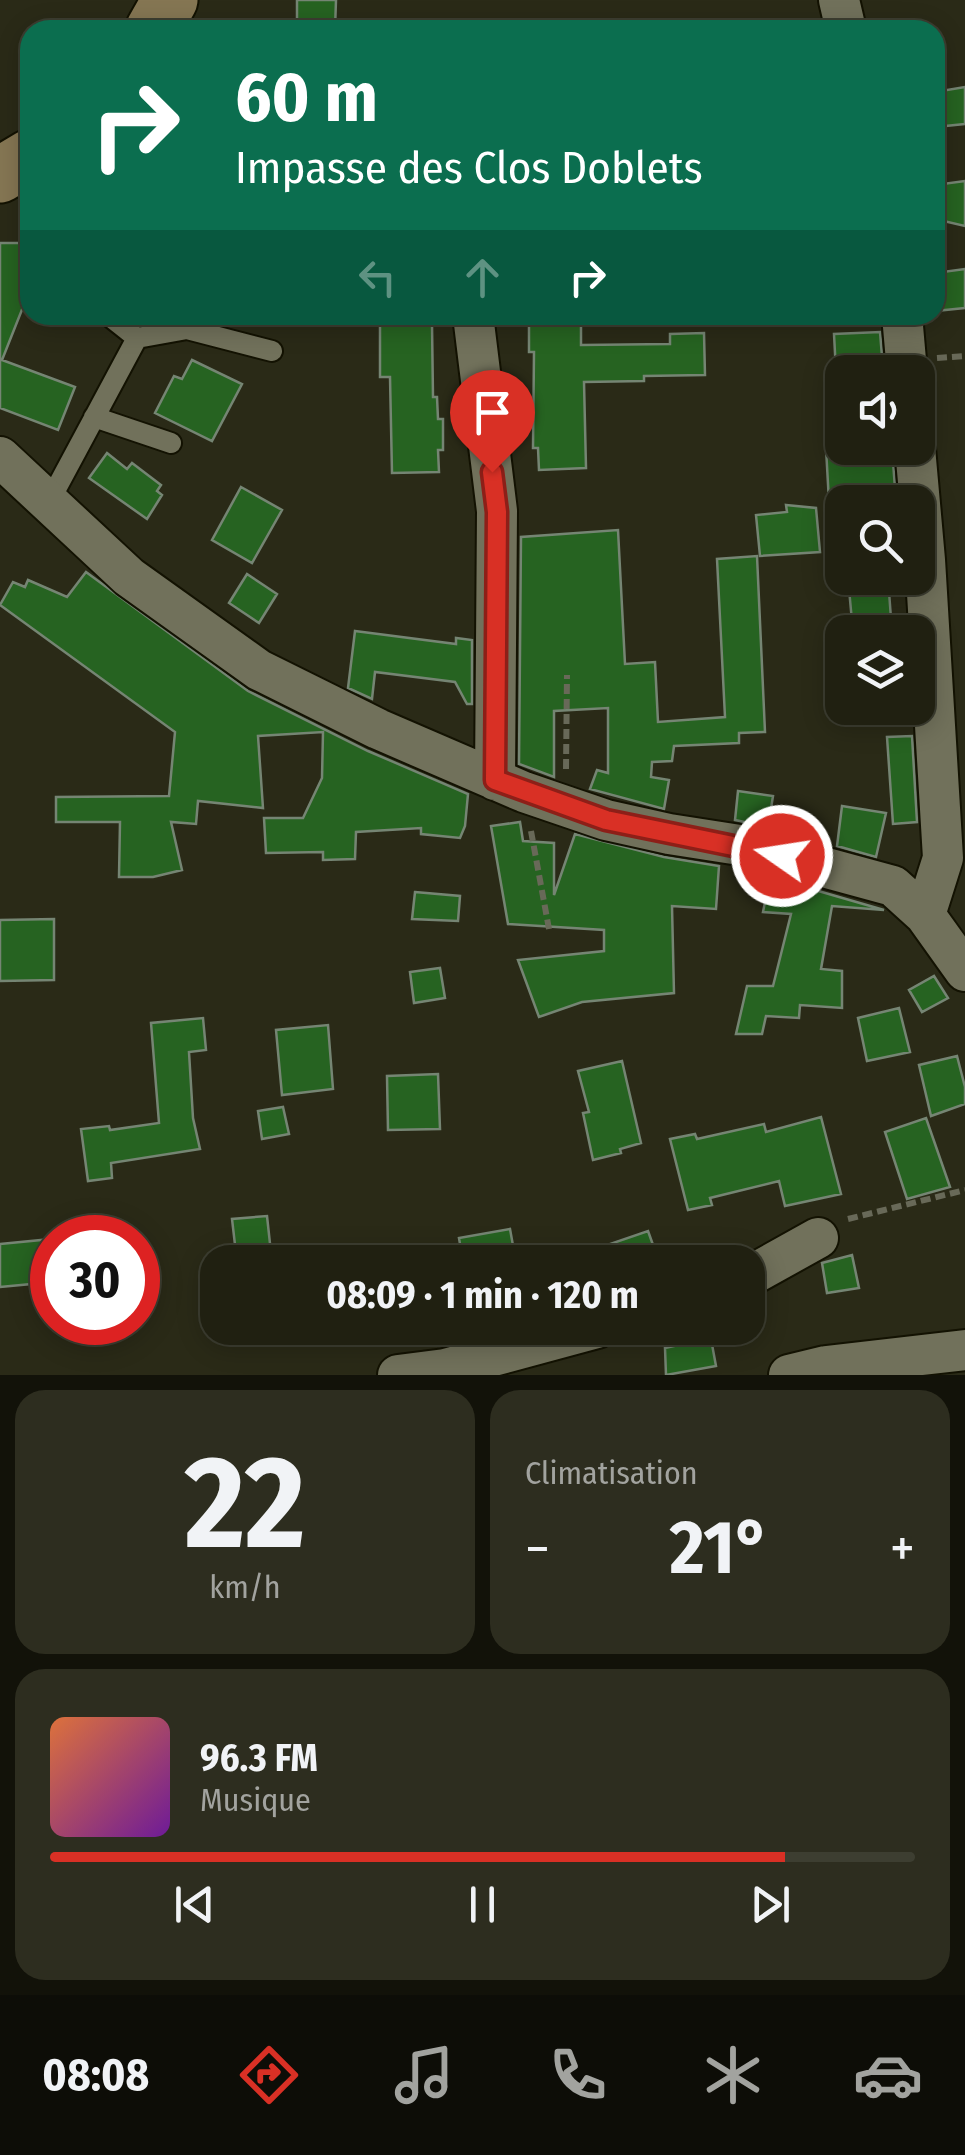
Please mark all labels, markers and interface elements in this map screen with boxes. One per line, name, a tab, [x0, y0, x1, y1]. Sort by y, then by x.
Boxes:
text: 60 m	[235, 56, 378, 140]
icon: right	[70, 60, 200, 190]
text: Impasse des Clos Doblets	[235, 141, 703, 195]
icon: left	[350, 250, 405, 305]
icon: ahead	[455, 250, 510, 305]
icon: right	[560, 250, 615, 305]
map controls	[825, 355, 935, 725]
button: sound	[825, 355, 935, 465]
pin	[450, 370, 535, 473]
icon: arrive	[465, 385, 520, 440]
button: search	[825, 485, 935, 595]
button: layers	[825, 615, 935, 725]
position arrow	[730, 804, 834, 908]
speed limit sign: 30	[30, 1215, 160, 1345]
text: 08:09 · 1 min · 120 m	[326, 1272, 639, 1318]
text: 22	[185, 1425, 305, 1581]
text: Climatisation	[525, 1454, 698, 1492]
text: 21°	[670, 1503, 770, 1593]
text: −	[525, 1516, 550, 1582]
text: +	[890, 1516, 915, 1582]
text: km/h	[209, 1568, 281, 1606]
text: 96.3 FM	[200, 1735, 318, 1781]
text: Musique	[200, 1781, 311, 1819]
icon: previous	[167, 1877, 222, 1932]
icon: pause	[455, 1877, 510, 1932]
icon: next	[743, 1877, 798, 1932]
icon: directions	[234, 2040, 304, 2110]
icon: music	[389, 2040, 459, 2110]
icon: phone	[543, 2040, 613, 2110]
icon: climate	[698, 2040, 768, 2110]
icon: car	[853, 2040, 923, 2110]
text: 08:08	[42, 2048, 149, 2102]

